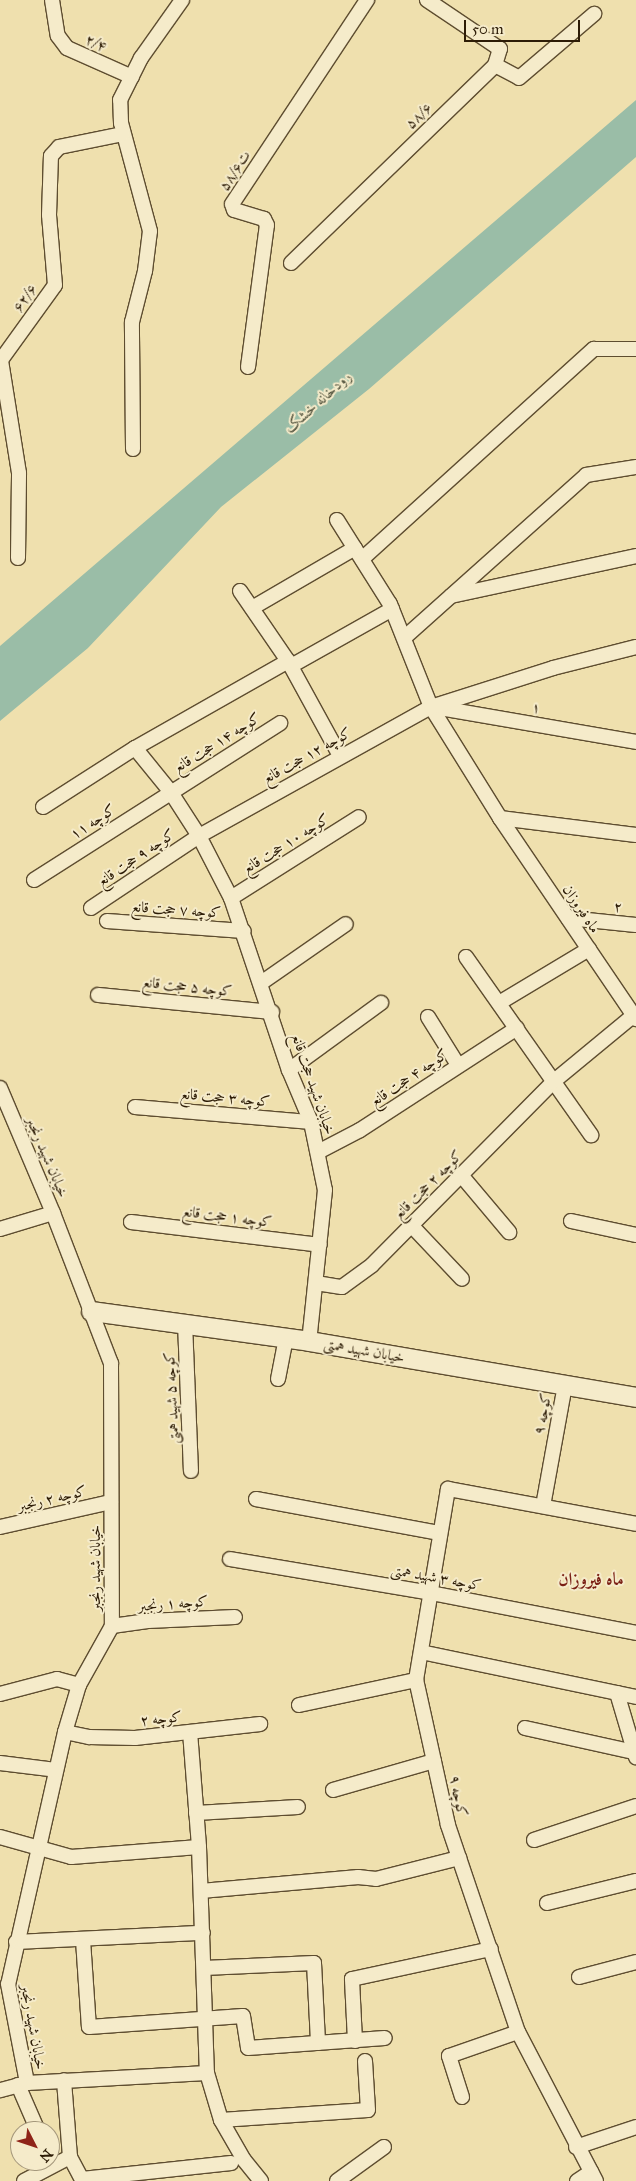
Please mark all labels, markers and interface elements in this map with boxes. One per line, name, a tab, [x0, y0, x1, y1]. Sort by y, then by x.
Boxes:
scale bar	[466, 10, 582, 42]
text: 50 m	[472, 20, 504, 38]
street label: ۲/۴	[82, 30, 110, 56]
street label: ۵۸/۶	[402, 99, 436, 133]
street label: ۵۸/۶ت	[215, 148, 255, 194]
street label: ۶۲/۶	[9, 280, 41, 316]
water label: رودخانه خشک	[281, 367, 355, 437]
street label: ۱	[530, 698, 542, 718]
street label: کوچه ۱۴ حجت قانع	[170, 709, 264, 777]
street label: کوچه ۱۲ حجت قانع	[259, 724, 355, 788]
street label: کوچه ۱۱	[67, 801, 119, 843]
street label: کوچه ۱۰ حجت قانع	[239, 810, 333, 878]
street label: کوچه ۹ حجت قانع	[94, 825, 178, 891]
street label: ماه فیروزان	[558, 881, 604, 937]
street label: کوچه ۷ حجت قانع	[130, 898, 222, 922]
street label: ۲	[613, 898, 623, 916]
street label: کوچه ۵ حجت قانع	[141, 973, 233, 1001]
street label: خیابان شهید حجت قانع	[287, 1031, 339, 1137]
street label: کوچه ۴ حجت قانع	[367, 1045, 451, 1111]
street label: کوچه ۳ حجت قانع	[179, 1085, 271, 1111]
street label: خیابان شهید رنجبر	[22, 1114, 72, 1200]
street label: کوچه ۲ حجت قانع	[390, 1147, 466, 1223]
street label: کوچه ۱ حجت قانع	[181, 1203, 273, 1231]
street label: خیابان شهید همتی	[322, 1335, 406, 1367]
street label: کوچه ۵ شهید همتی	[161, 1352, 183, 1444]
street label: کوچه ۹	[531, 1392, 555, 1436]
street label: کوچه ۲ رنجبر	[16, 1482, 88, 1516]
street label: خیابان شهید رنجبر	[87, 1525, 105, 1611]
street label: کوچه ۳ شهید همتی	[389, 1561, 483, 1595]
district label: ماه فیروزان	[558, 1568, 624, 1590]
street label: کوچه ۱ رنجبر	[137, 1593, 209, 1615]
street label: کوچه ۲	[139, 1708, 183, 1730]
street label: کوچه ۹	[445, 1774, 471, 1818]
street label: خیابان شهید رنجبر	[17, 1983, 49, 2071]
north arrow	[10, 2121, 60, 2171]
text: N	[36, 2145, 56, 2166]

